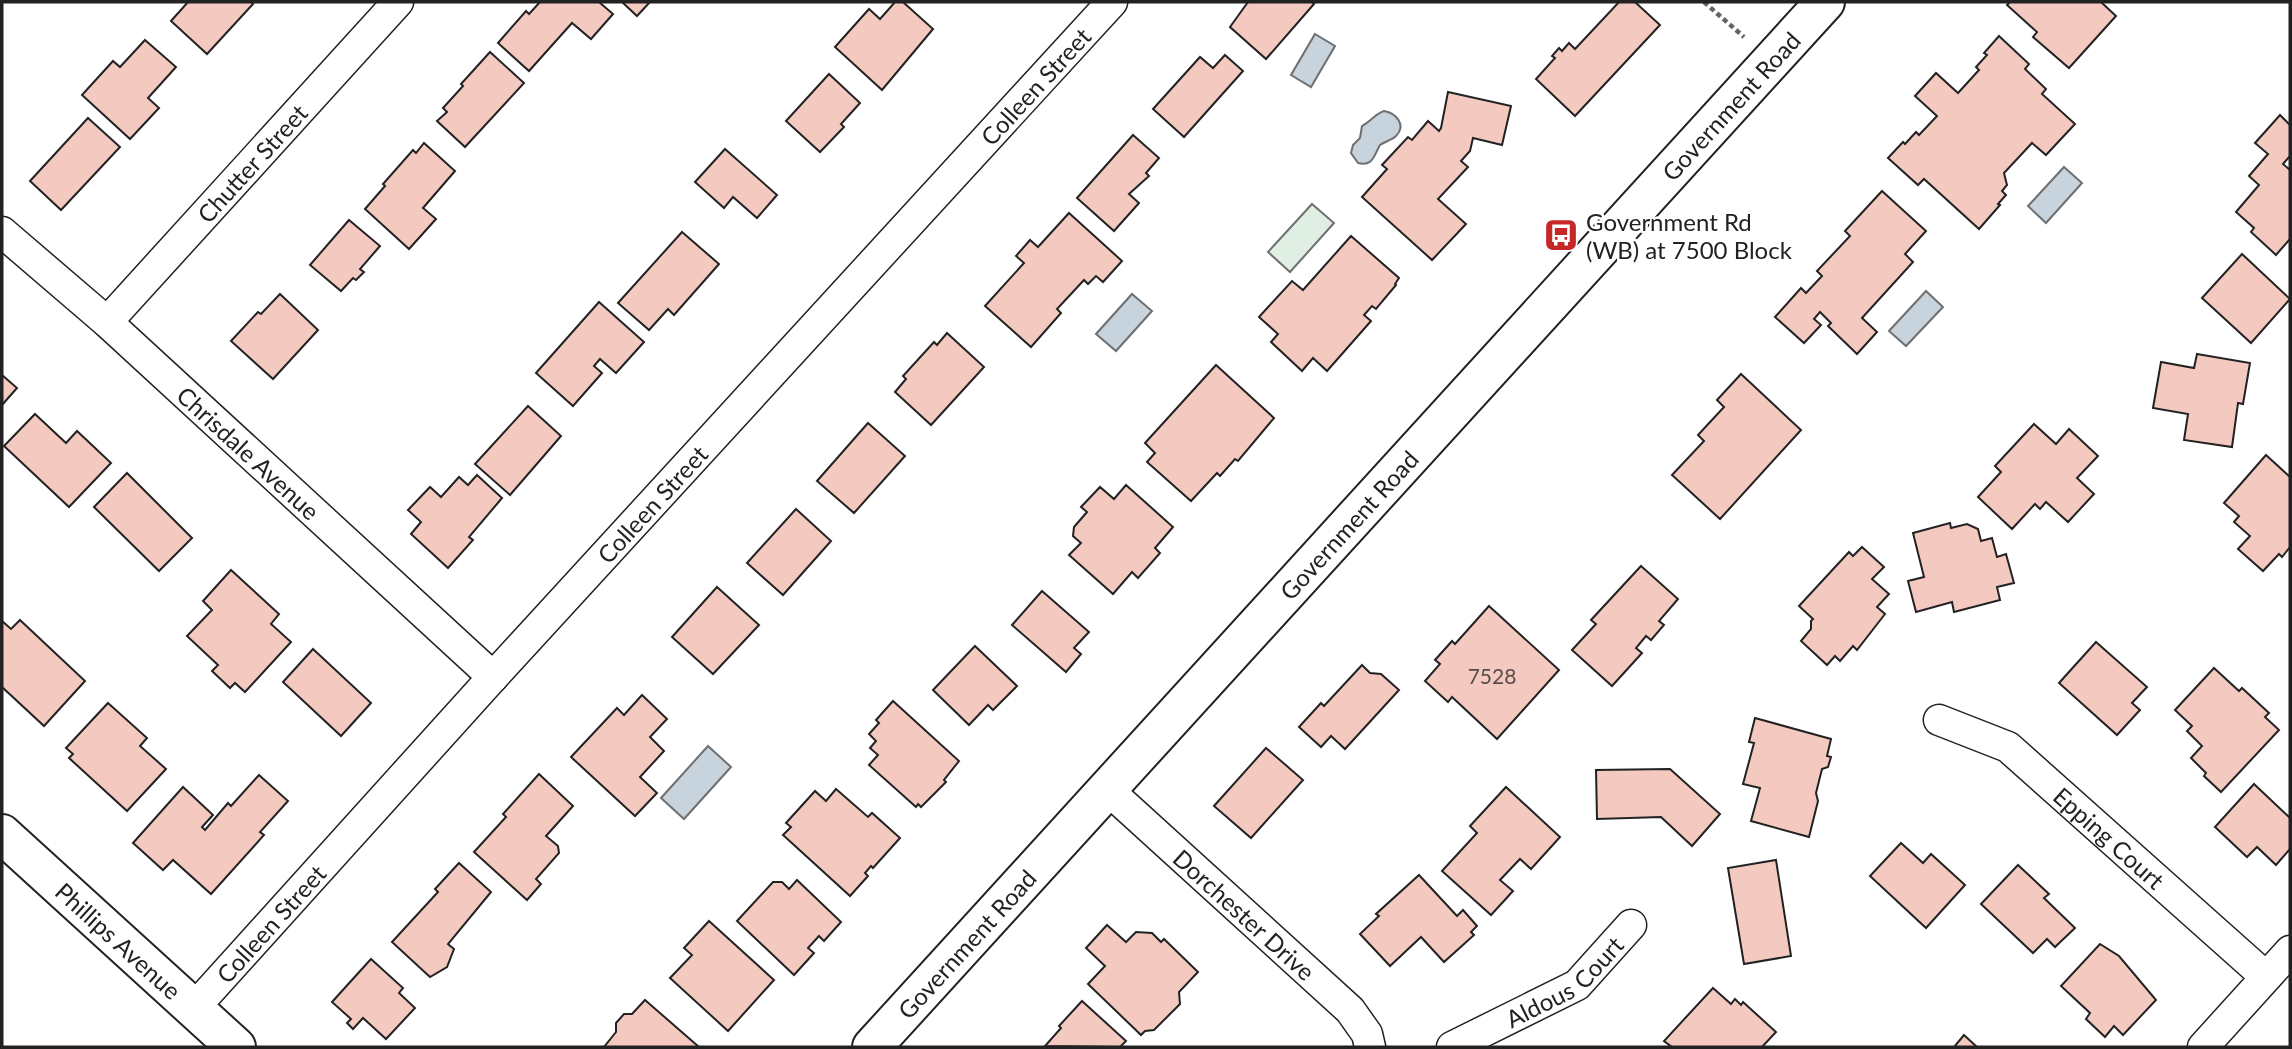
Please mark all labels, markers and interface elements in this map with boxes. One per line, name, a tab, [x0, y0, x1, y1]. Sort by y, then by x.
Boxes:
street label: Colleen Street	[974, 21, 1096, 151]
street label: Government Road	[1655, 25, 1806, 186]
street label: Chutter Street	[191, 98, 313, 228]
place label: Government Rd (WB) at 7500 Block	[1586, 207, 1793, 264]
bus stop icon: Government Rd (WB) at 7500 Block	[1542, 216, 1580, 254]
street label: Chrisdale Avenue	[172, 380, 326, 525]
street label: Colleen Street	[591, 439, 713, 569]
street label: Government Road	[1273, 444, 1424, 605]
house number: 7528	[1468, 663, 1516, 688]
street label: Epping Court	[2048, 781, 2171, 895]
street label: Dorchester Drive	[1168, 843, 1321, 986]
street label: Colleen Street	[210, 858, 331, 988]
street label: Government Road	[891, 863, 1041, 1024]
street label: Phillips Avenue	[50, 876, 188, 1005]
street label: Aldous Court	[1501, 930, 1629, 1033]

